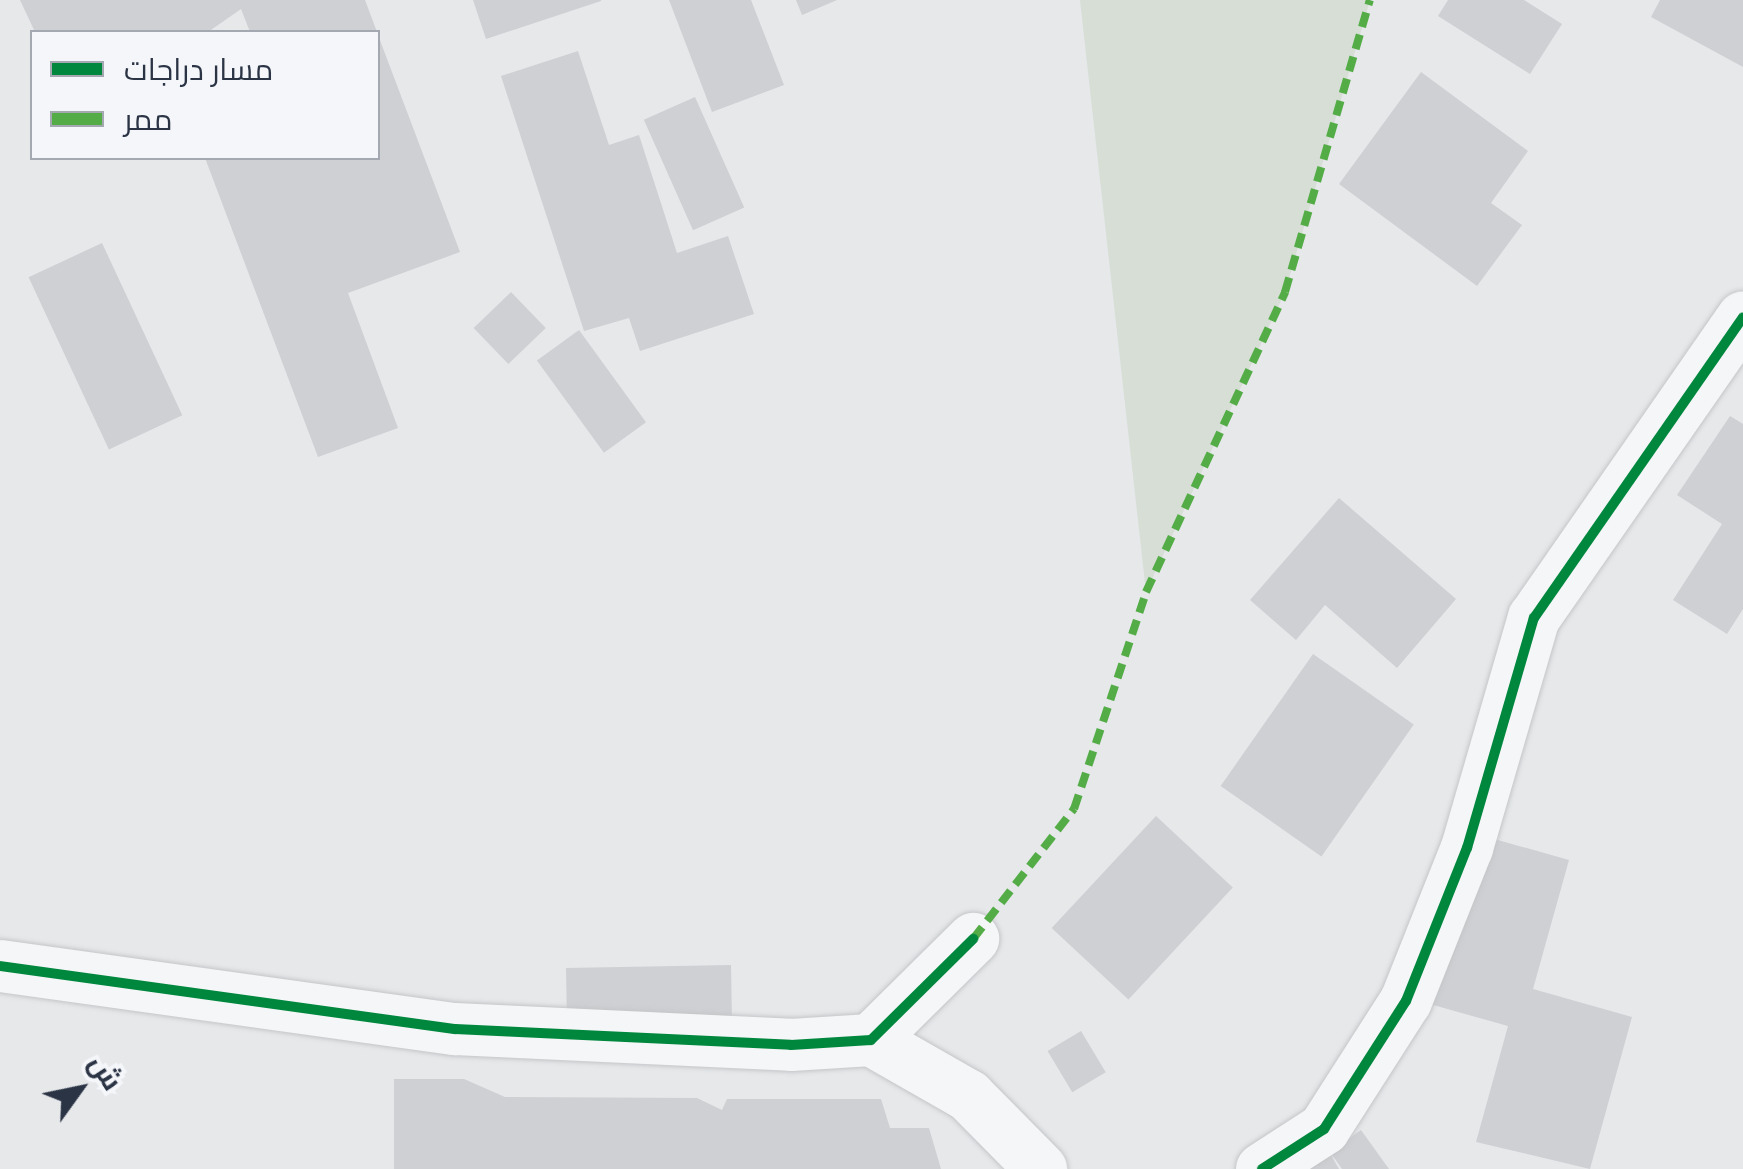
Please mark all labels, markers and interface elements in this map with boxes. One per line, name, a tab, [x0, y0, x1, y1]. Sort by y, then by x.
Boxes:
legend	[30, 30, 380, 160]
text: مسار دراجات	[124, 52, 273, 89]
text: ممر	[124, 102, 173, 139]
north arrow	[30, 1039, 130, 1139]
text: ش	[81, 1048, 129, 1097]

